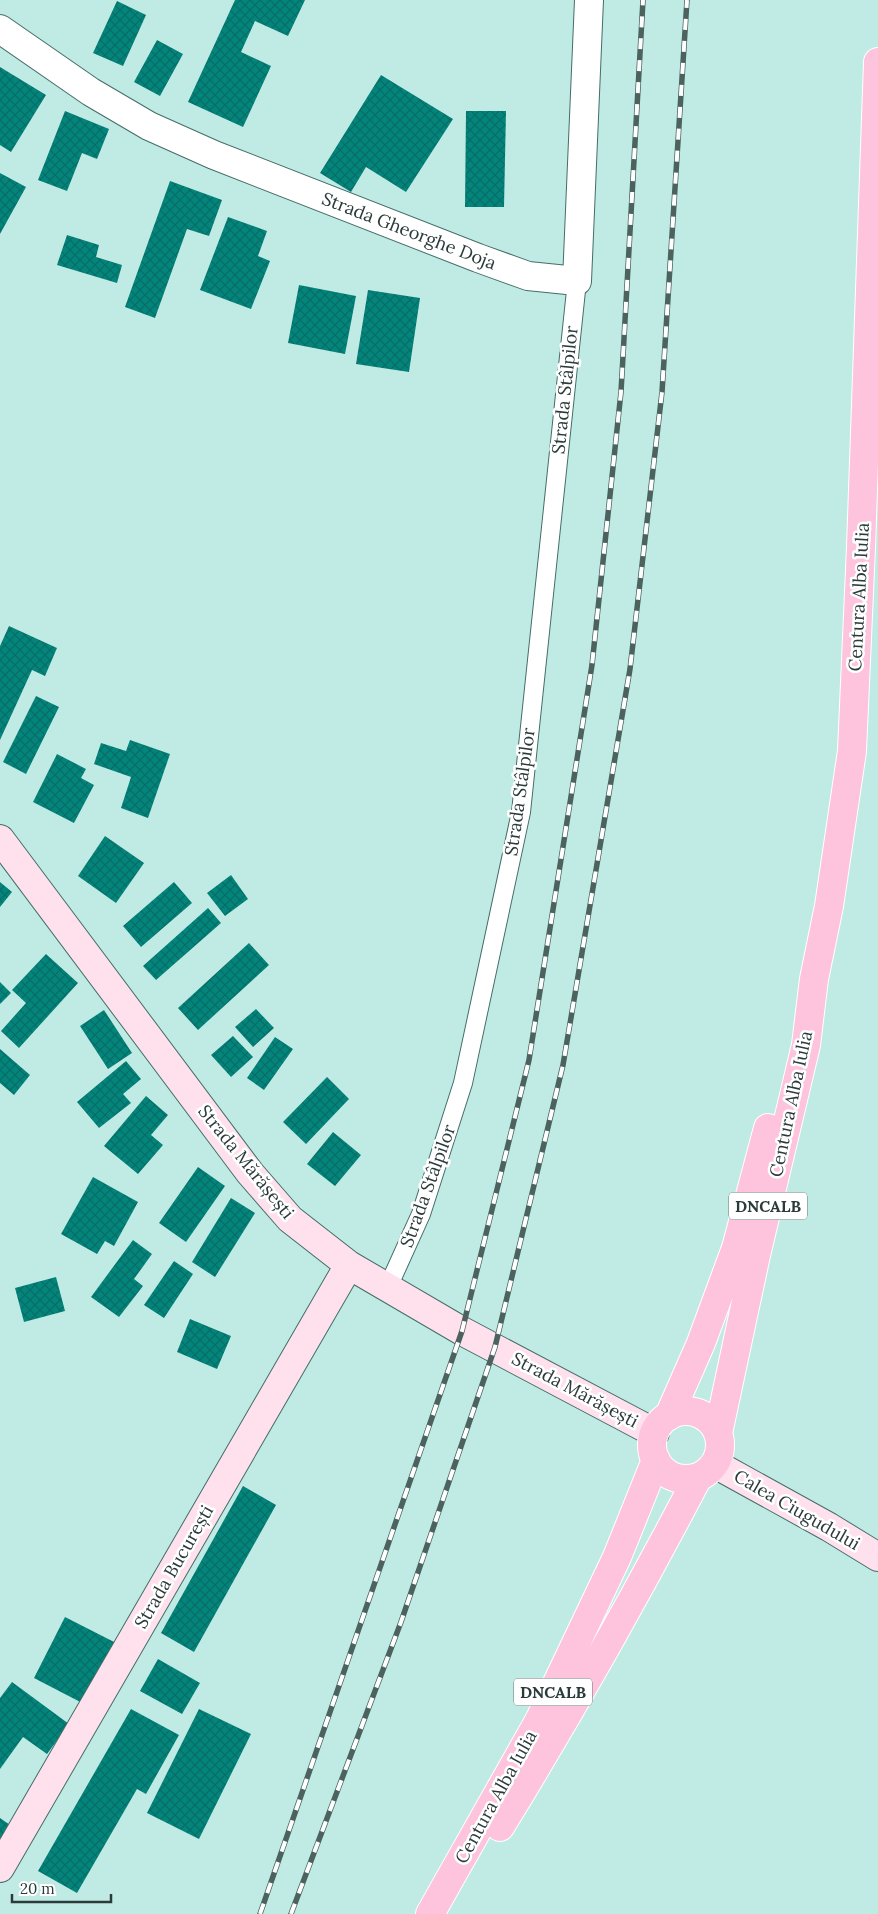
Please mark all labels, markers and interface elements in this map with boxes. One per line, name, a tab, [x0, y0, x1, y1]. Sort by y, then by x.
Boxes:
street label: Strada Gheorghe Doja	[319, 187, 500, 274]
street label: Strada Stâlpilor	[546, 324, 583, 455]
street label: Centura Alba Iulia	[843, 522, 874, 672]
street label: Strada Stâlpilor	[499, 726, 540, 857]
street label: Centura Alba Iulia	[764, 1029, 817, 1179]
street label: Strada Mărășești	[193, 1100, 299, 1223]
street label: Strada Stâlpilor	[395, 1121, 460, 1250]
road number: DNCALB	[729, 1192, 807, 1220]
street label: Strada Mărășești	[508, 1347, 642, 1433]
street label: Calea Ciugudului	[730, 1464, 864, 1555]
street label: Strada București	[129, 1501, 218, 1633]
road number: DNCALB	[514, 1678, 592, 1705]
street label: Centura Alba Iulia	[449, 1726, 542, 1867]
scale bar	[12, 1872, 111, 1904]
text: 20 m	[20, 1879, 55, 1898]

